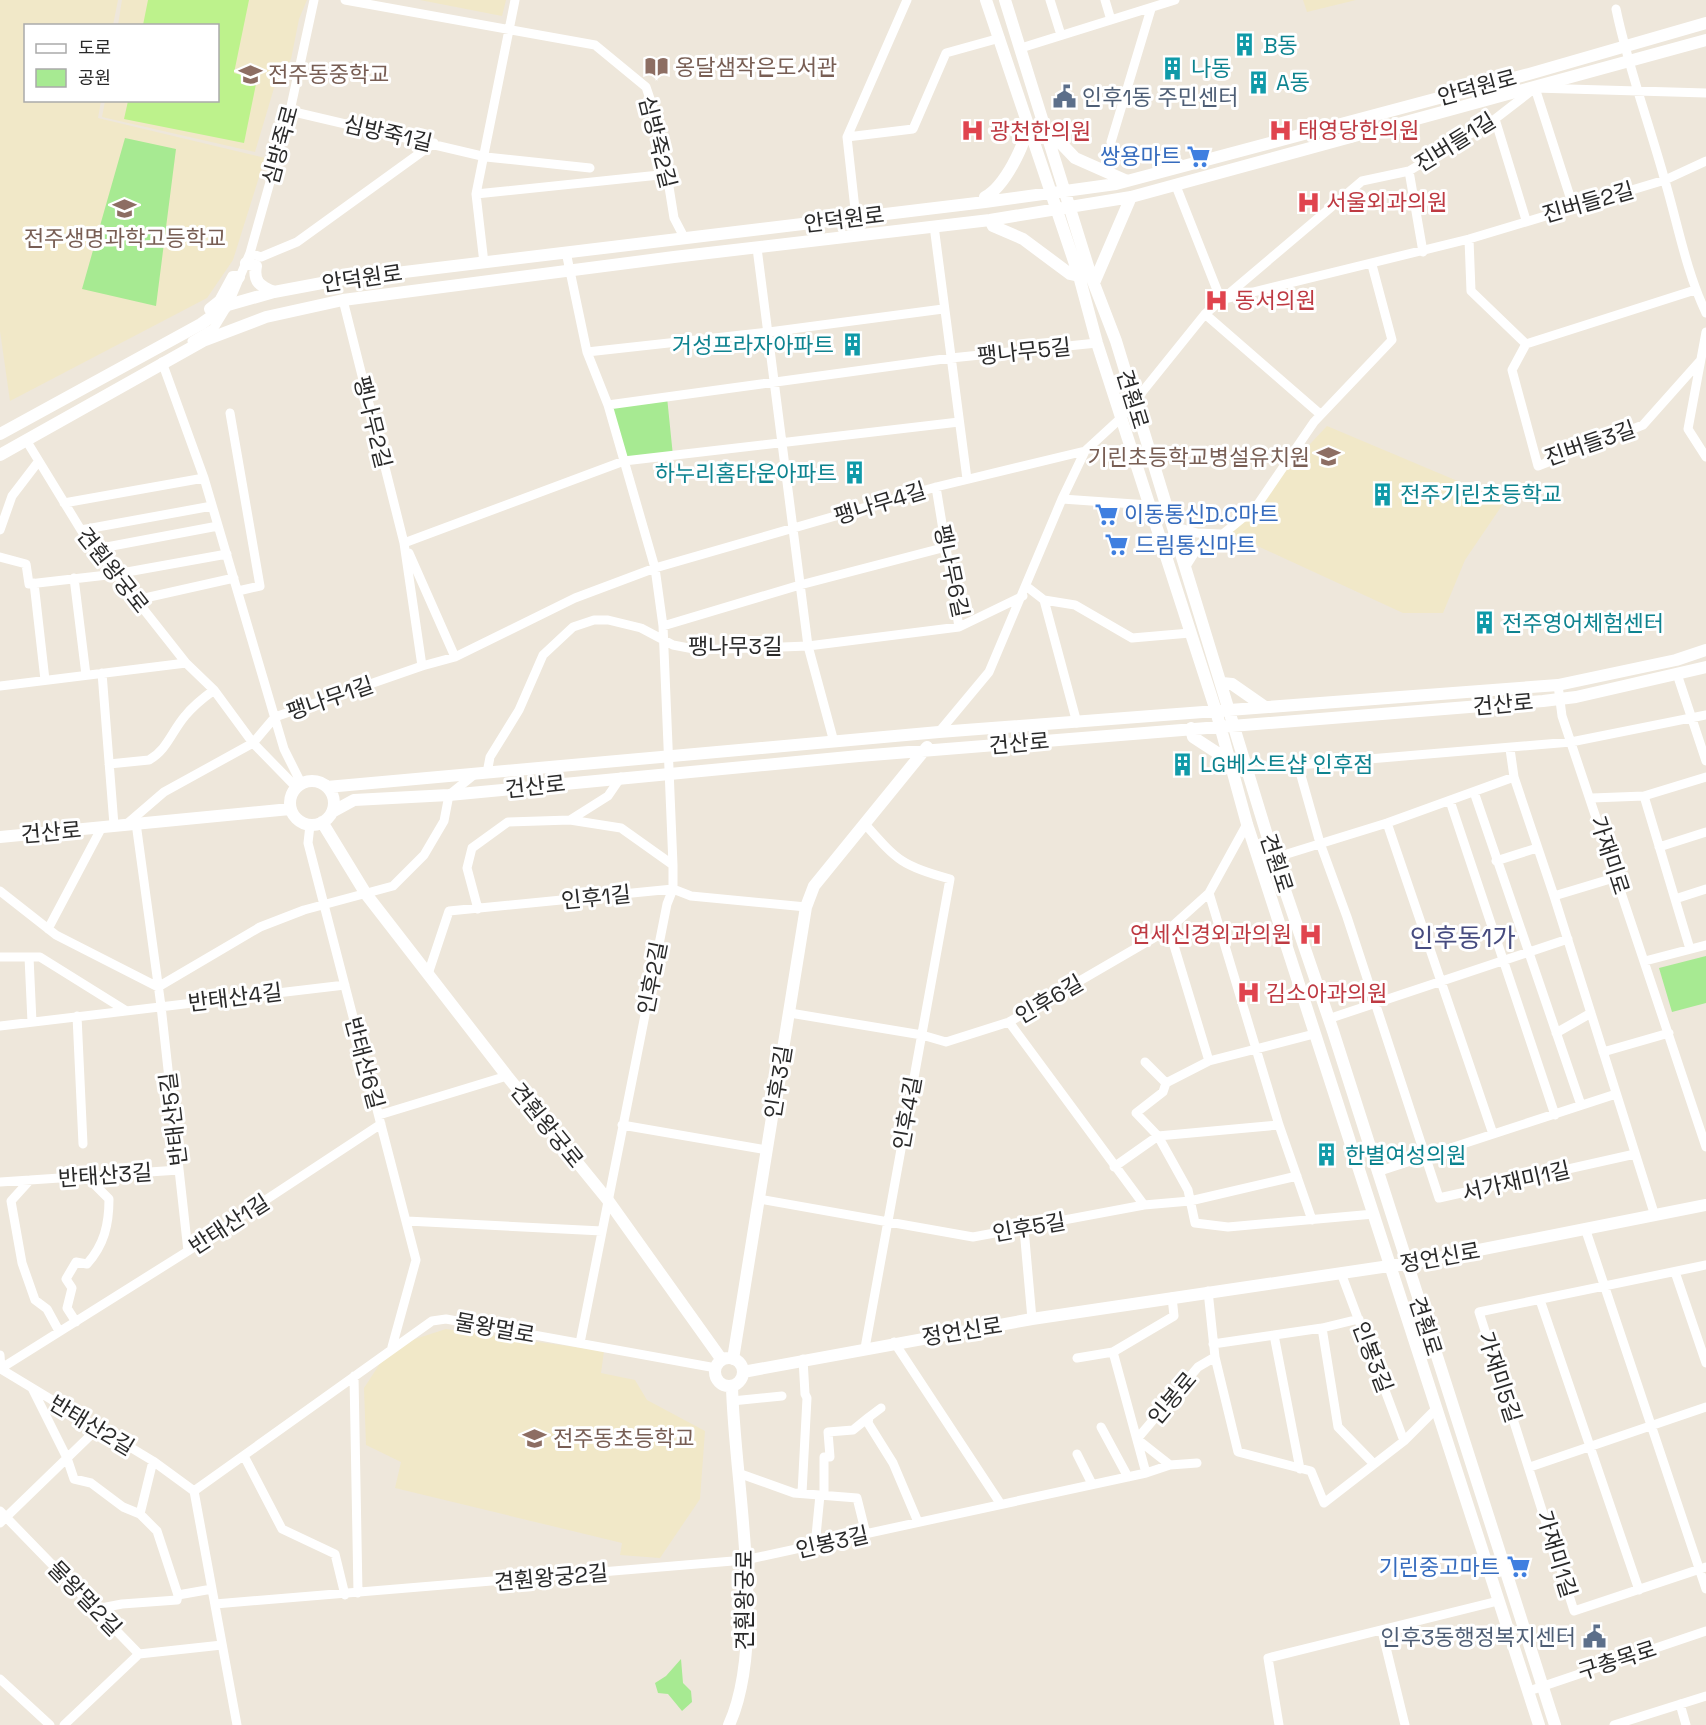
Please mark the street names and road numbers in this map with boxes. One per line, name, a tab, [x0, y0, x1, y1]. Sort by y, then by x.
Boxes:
street label: 안덕원로	[1434, 63, 1520, 111]
street label: 심방죽2길	[633, 93, 683, 191]
street label: 심방죽로	[256, 102, 304, 188]
street label: 진버들1길	[1409, 106, 1501, 178]
street label: 심방죽1길	[341, 109, 435, 157]
street label: 진버들2길	[1539, 176, 1637, 228]
street label: 안덕원로	[802, 200, 886, 238]
street label: 안덕원로	[320, 259, 404, 297]
street label: 팽나무5길	[976, 332, 1072, 370]
street label: 견훤로	[1111, 366, 1155, 432]
street label: 팽나무2길	[348, 373, 398, 471]
street label: 진버들3길	[1541, 414, 1639, 472]
street label: 팽나무4길	[831, 476, 929, 530]
street label: 견훤왕궁로	[71, 522, 155, 618]
street label: 팽나무6길	[928, 522, 976, 620]
street label: 팽나무3길	[688, 632, 782, 660]
street label: 팽나무1길	[283, 670, 377, 726]
street label: 건산로	[1472, 687, 1534, 721]
street label: 건산로	[988, 726, 1050, 760]
street label: 건산로	[503, 769, 567, 803]
street label: 가재미로	[1584, 812, 1636, 898]
street label: 건산로	[20, 815, 82, 849]
street label: 견훤로	[1254, 830, 1300, 896]
street label: 인후1길	[560, 879, 632, 915]
street label: 인후2길	[631, 939, 673, 1017]
street label: 인후6길	[1010, 968, 1088, 1030]
street label: 반태산4길	[186, 977, 284, 1017]
street label: 반태산6길	[339, 1014, 391, 1112]
street label: 인후3길	[758, 1043, 798, 1121]
street label: 반태산5길	[153, 1071, 193, 1167]
street label: 인후4길	[887, 1074, 927, 1152]
street label: 견훤왕궁로	[504, 1077, 590, 1173]
street label: 서가재미1길	[1459, 1155, 1573, 1207]
street label: 반태산3길	[57, 1158, 153, 1192]
street label: 반태산1길	[184, 1188, 274, 1260]
street label: 인후5길	[990, 1207, 1068, 1247]
street label: 정언신로	[1398, 1236, 1482, 1278]
street label: 견훤로	[1403, 1293, 1449, 1359]
street label: 물왕멀로	[453, 1307, 537, 1349]
street label: 정언신로	[920, 1311, 1004, 1351]
street label: 인봉3길	[1347, 1317, 1399, 1397]
street label: 가재미5길	[1472, 1328, 1528, 1426]
street label: 인봉로	[1142, 1366, 1202, 1430]
street label: 반태산2길	[44, 1389, 140, 1461]
street label: 가재미1길	[1530, 1507, 1584, 1601]
street label: 인봉3길	[793, 1520, 871, 1564]
street label: 견훤왕궁로	[730, 1549, 758, 1651]
street label: 물왕멀2길	[42, 1554, 128, 1642]
street label: 견훤왕궁2길	[493, 1558, 609, 1596]
street label: 구총목로	[1574, 1634, 1660, 1686]

